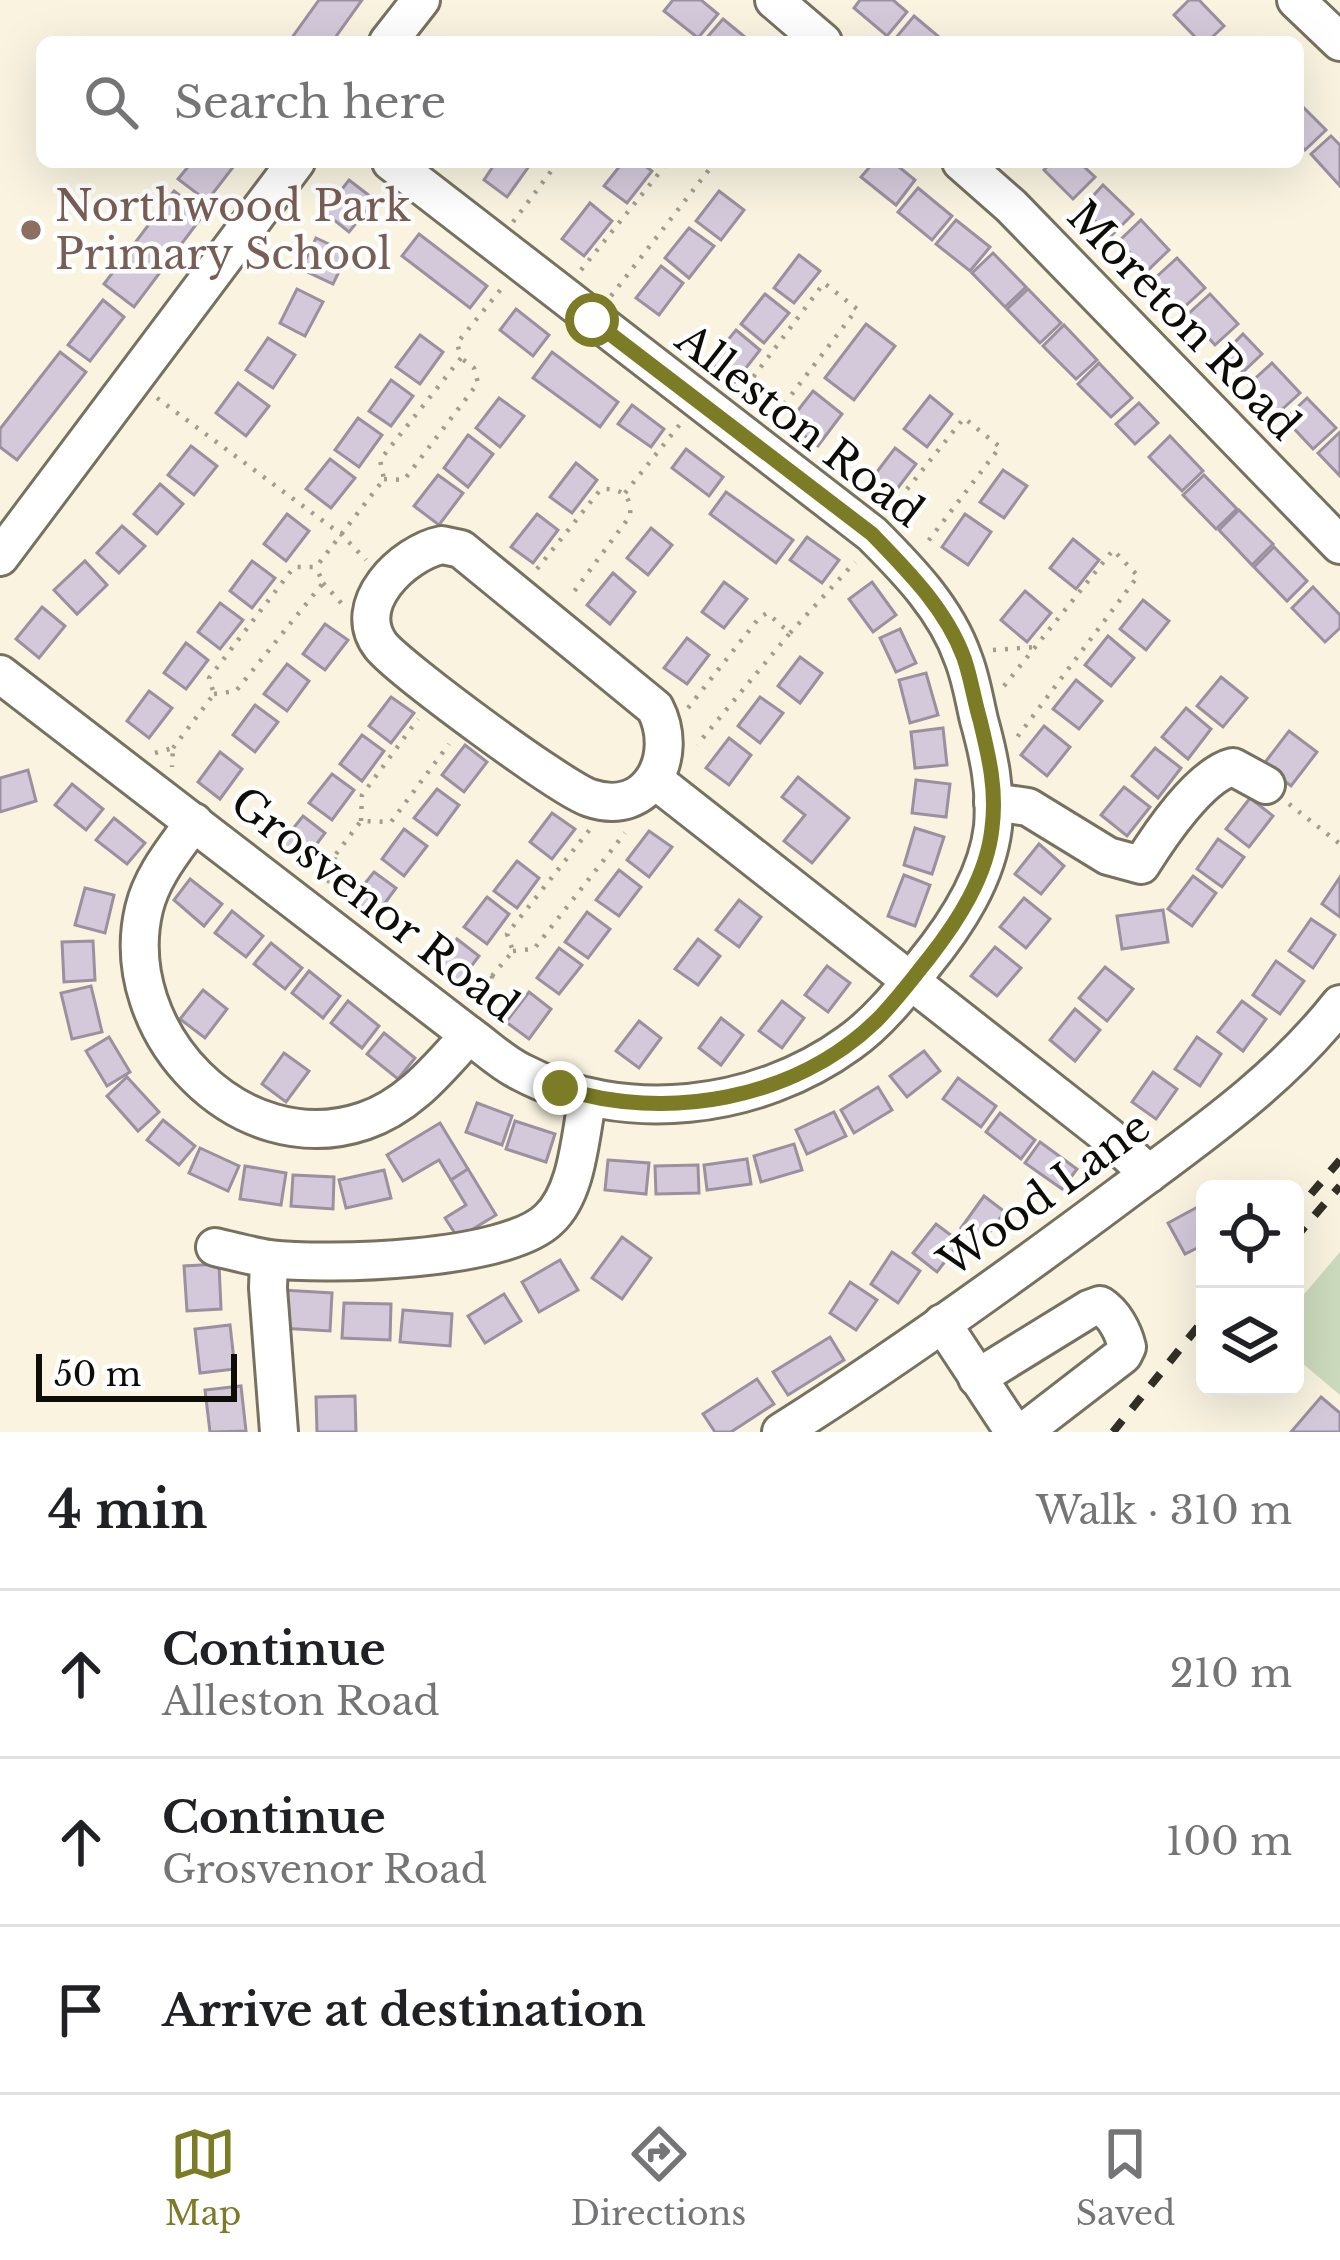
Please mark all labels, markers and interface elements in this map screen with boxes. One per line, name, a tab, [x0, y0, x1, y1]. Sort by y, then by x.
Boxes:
search box	[36, 36, 1304, 168]
icon: search	[78, 69, 144, 135]
text: Search here	[174, 74, 446, 130]
place label: Northwood Park Primary School	[55, 180, 411, 280]
street label: Moreton Road	[1057, 190, 1311, 450]
marker: Northwood Park Primary School	[18, 217, 44, 243]
route start	[565, 293, 619, 347]
street label: Alleston Road	[665, 312, 934, 538]
street label: Grosvenor Road	[221, 776, 529, 1032]
route end	[533, 1061, 587, 1115]
street label: Wood Lane	[927, 1100, 1160, 1289]
map controls	[1196, 1180, 1304, 1396]
button: locate	[1196, 1180, 1304, 1288]
button: layers	[1196, 1288, 1304, 1396]
scale bar	[36, 1348, 237, 1401]
text: 50 m	[54, 1354, 141, 1395]
text: 4 min	[48, 1479, 207, 1542]
text: Walk · 310 m	[1036, 1486, 1292, 1535]
text: Continue	[162, 1621, 386, 1677]
icon: ahead	[48, 1641, 114, 1707]
text: 210 m	[1170, 1649, 1292, 1698]
text: Alleston Road	[162, 1677, 440, 1726]
text: Continue	[162, 1789, 386, 1845]
icon: ahead	[48, 1809, 114, 1875]
text: 100 m	[1166, 1817, 1292, 1866]
text: Grosvenor Road	[162, 1845, 487, 1894]
icon: arrive	[48, 1977, 114, 2043]
text: Arrive at destination	[162, 1982, 646, 2038]
tab: Map	[165, 2121, 241, 2234]
tab: Directions	[571, 2121, 746, 2234]
tab: Saved	[1076, 2121, 1175, 2234]

